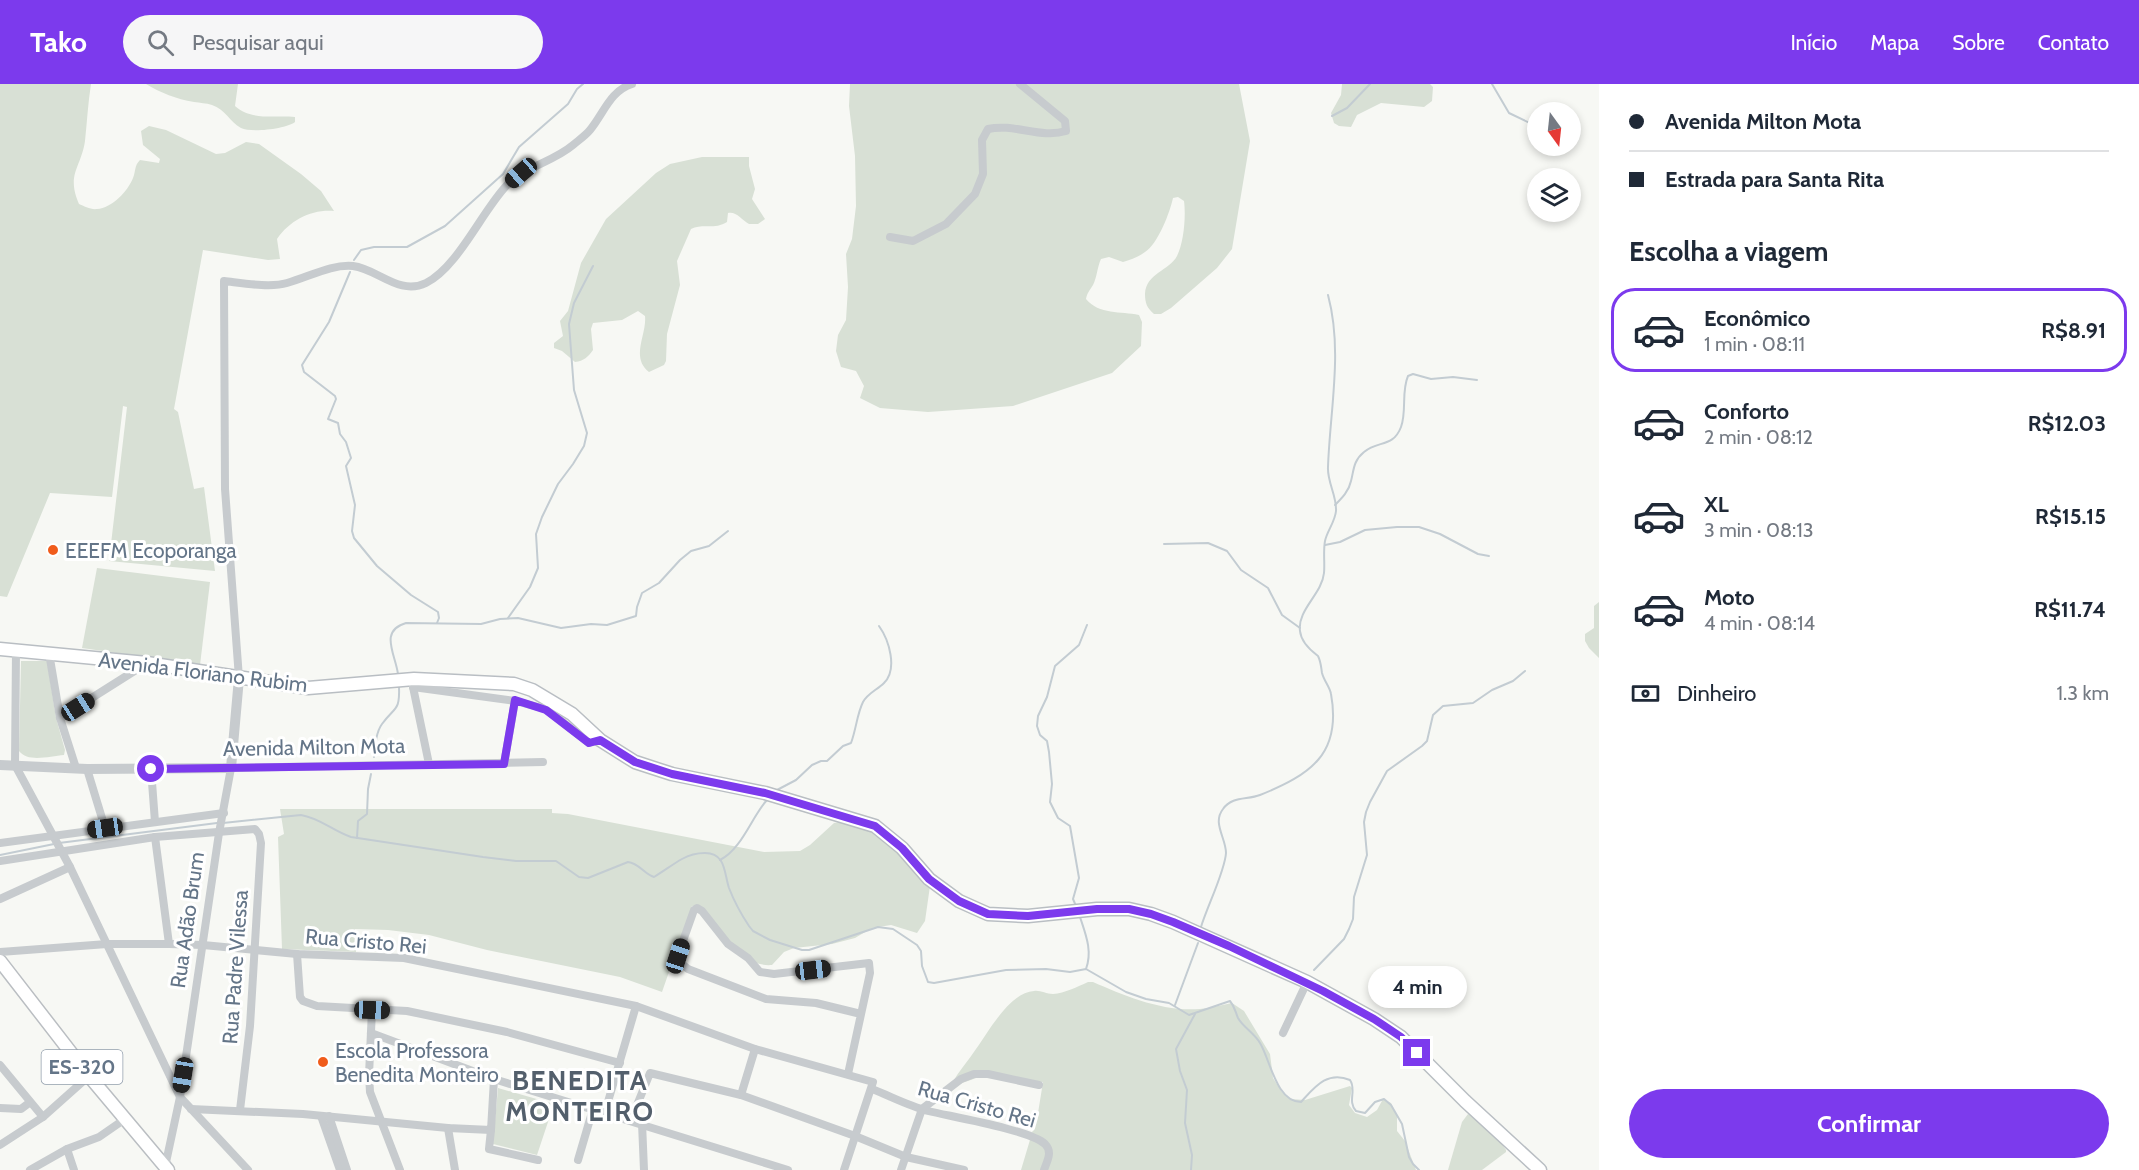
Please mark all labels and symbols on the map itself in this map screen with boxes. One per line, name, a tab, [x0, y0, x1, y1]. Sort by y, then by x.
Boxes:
north arrow	[1527, 102, 1581, 156]
car	[502, 154, 540, 192]
place label: EEEFM Ecoporanga	[65, 538, 237, 563]
marker: EEEFM Ecoporanga	[46, 543, 60, 557]
street label: Avenida Floriano Rubim	[97, 647, 309, 697]
car	[58, 690, 98, 724]
street label: Avenida Milton Mota	[223, 733, 405, 761]
route start	[137, 755, 164, 782]
car	[86, 817, 124, 839]
street label: Rua Adão Brum	[165, 850, 209, 990]
street label: Rua Padre Vilessa	[217, 889, 253, 1045]
street label: Rua Cristo Rei	[304, 923, 428, 959]
car	[664, 936, 692, 976]
car	[794, 959, 832, 981]
callout: 4 min	[1368, 966, 1466, 1008]
car	[354, 1000, 390, 1020]
place label: Escola Professora Benedita Monteiro	[335, 1038, 499, 1087]
route end	[1403, 1039, 1430, 1066]
road number: ES-320	[42, 1050, 122, 1084]
marker: Escola Professora Benedita Monteiro	[316, 1055, 330, 1069]
car	[171, 1056, 195, 1094]
district label: BENEDITA MONTEIRO	[505, 1064, 655, 1128]
street label: Rua Cristo Rei	[915, 1075, 1039, 1133]

